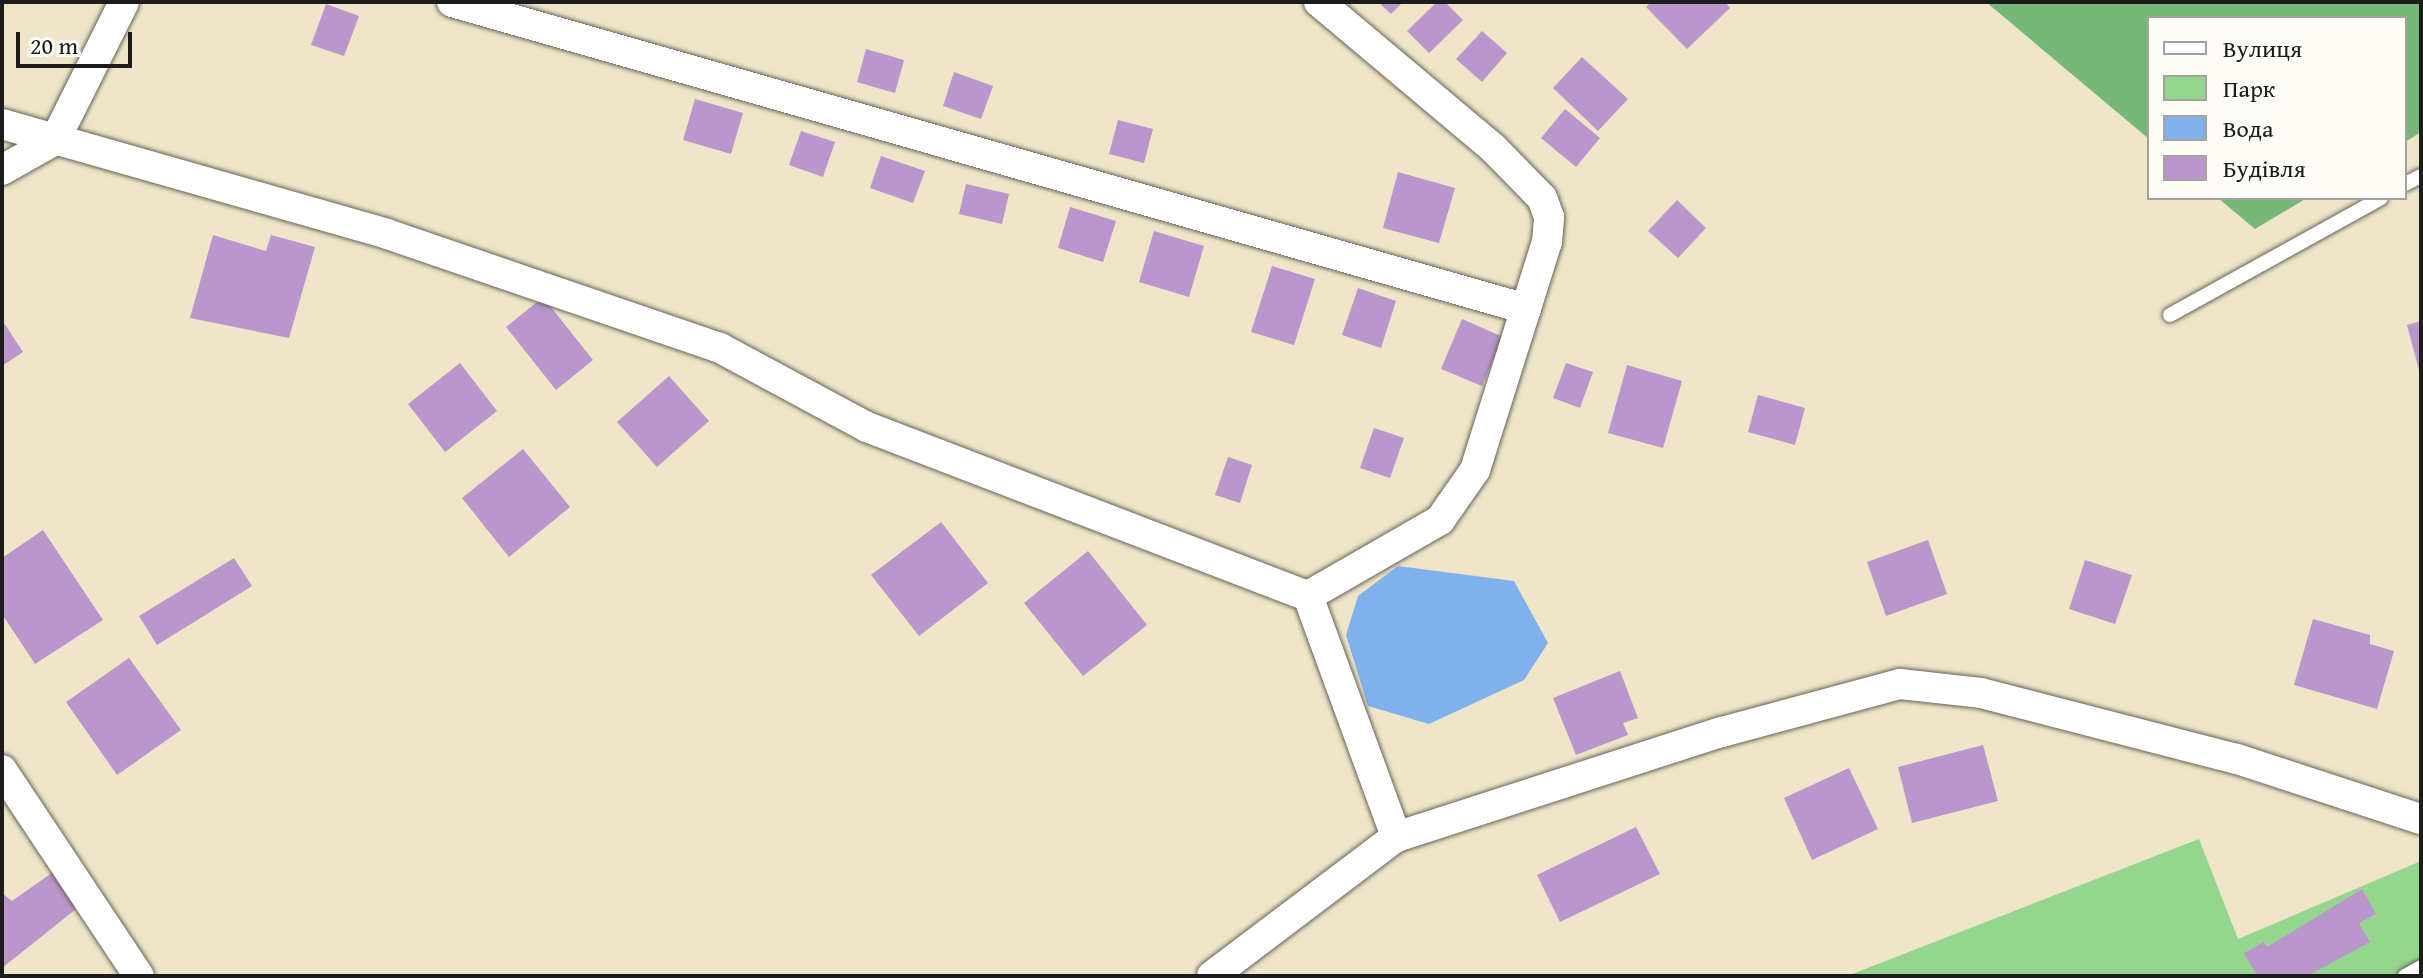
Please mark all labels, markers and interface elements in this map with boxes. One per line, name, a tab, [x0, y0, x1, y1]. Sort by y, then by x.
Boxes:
scale bar	[20, 16, 136, 66]
legend	[2147, 16, 2407, 200]
text: 20 m	[30, 28, 78, 63]
text: Вулиця	[2223, 31, 2302, 66]
text: Парк	[2223, 71, 2275, 106]
text: Вода	[2223, 111, 2273, 146]
text: Будівля	[2223, 151, 2306, 186]

